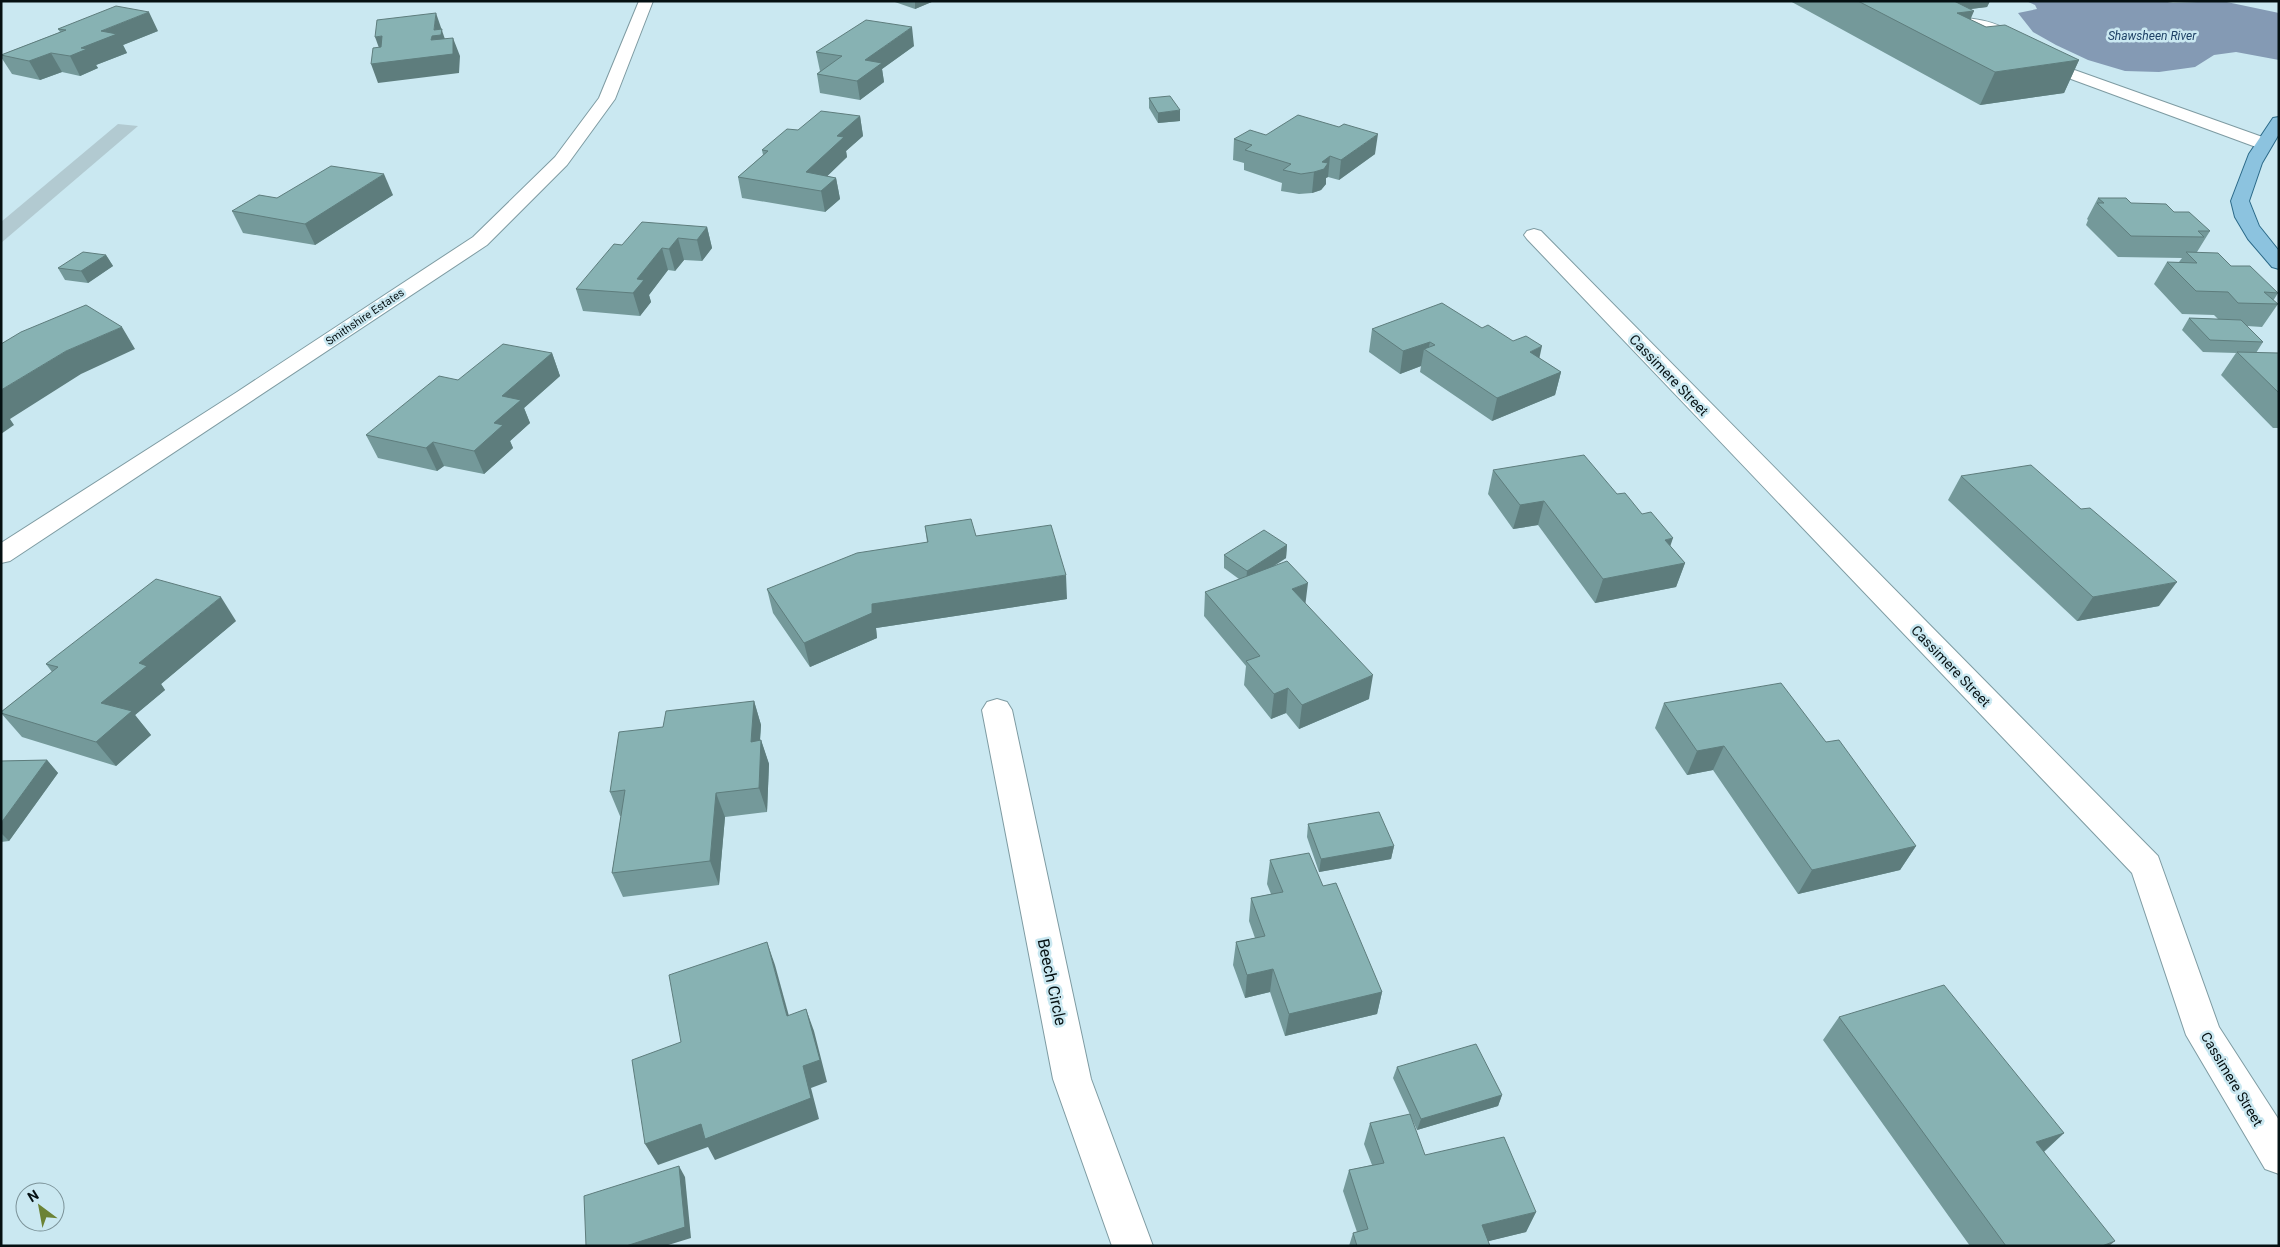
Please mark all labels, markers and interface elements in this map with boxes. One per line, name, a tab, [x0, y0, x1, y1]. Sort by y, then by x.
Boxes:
water label: Shawsheen River	[2108, 29, 2197, 43]
street label: Smithshire Estates	[323, 286, 407, 348]
street label: Cassimere Street	[1626, 331, 1712, 419]
street label: Cassimere Street	[1908, 622, 1994, 710]
street label: Beech Circle	[1034, 937, 1070, 1027]
street label: Cassimere Street	[2198, 1029, 2267, 1129]
north arrow	[15, 1182, 65, 1232]
text: N	[25, 1187, 42, 1205]

